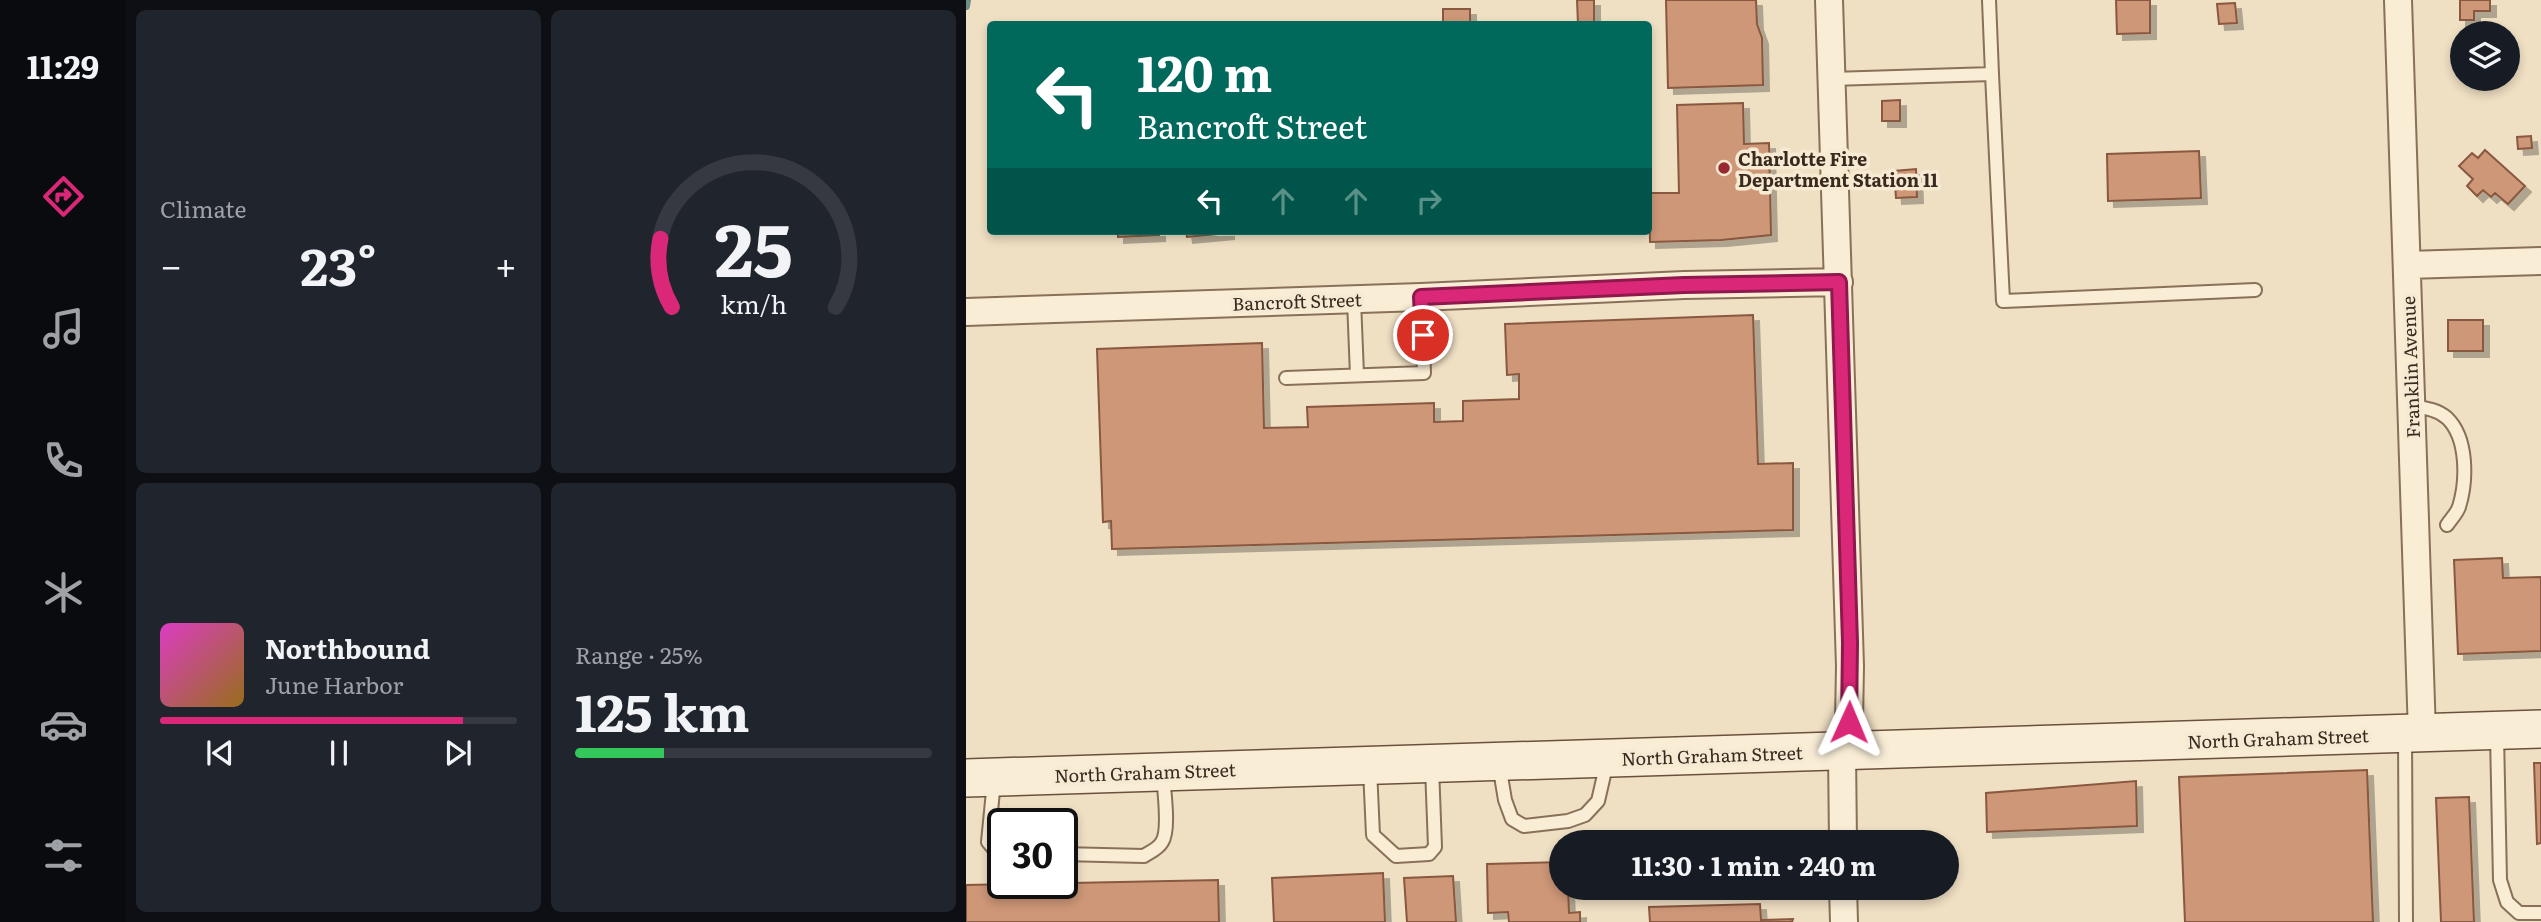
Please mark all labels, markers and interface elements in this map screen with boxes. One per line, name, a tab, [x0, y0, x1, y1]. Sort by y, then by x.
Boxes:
map controls	[2450, 21, 2520, 91]
button: layers	[2450, 21, 2520, 91]
text: 120 m	[1137, 34, 1272, 107]
text: 11:29	[27, 41, 99, 89]
icon: left	[1022, 49, 1113, 140]
text: Bancroft Street	[1137, 101, 1367, 149]
place label: Charlotte Fire Department Station 11	[1738, 145, 1938, 193]
marker: Charlotte Fire Department Station 11	[1716, 160, 1732, 176]
icon: directions	[39, 172, 88, 221]
icon: left	[1191, 182, 1229, 220]
icon: ahead	[1264, 182, 1302, 220]
icon: ahead	[1337, 182, 1375, 220]
icon: right	[1410, 182, 1448, 220]
text: Climate	[160, 191, 246, 225]
text: 25	[714, 192, 793, 300]
text: 23°	[300, 225, 377, 302]
text: −	[160, 235, 182, 292]
text: +	[495, 235, 517, 292]
text: km/h	[720, 285, 787, 322]
street label: Bancroft Street	[1232, 285, 1363, 317]
street label: Franklin Avenue	[2394, 295, 2426, 439]
icon: music	[39, 304, 88, 353]
pin	[1393, 305, 1453, 365]
icon: arrive	[1404, 316, 1442, 354]
icon: phone	[39, 436, 88, 485]
icon: climate	[39, 568, 88, 617]
text: Northbound	[265, 628, 430, 667]
text: Range · 25%	[575, 637, 703, 671]
text: June Harbor	[265, 667, 403, 701]
text: 125 km	[575, 671, 750, 748]
position arrow	[1812, 685, 1886, 759]
icon: car	[39, 700, 88, 749]
street label: North Graham Street	[2187, 721, 2370, 755]
icon: previous	[201, 734, 239, 772]
icon: pause	[320, 734, 358, 772]
icon: next	[439, 734, 477, 772]
street label: North Graham Street	[1621, 738, 1804, 772]
street label: North Graham Street	[1054, 755, 1237, 789]
speed limit sign: 30	[987, 808, 1078, 899]
icon: filters	[39, 831, 88, 880]
text: 11:30 · 1 min · 240 m	[1632, 845, 1876, 884]

